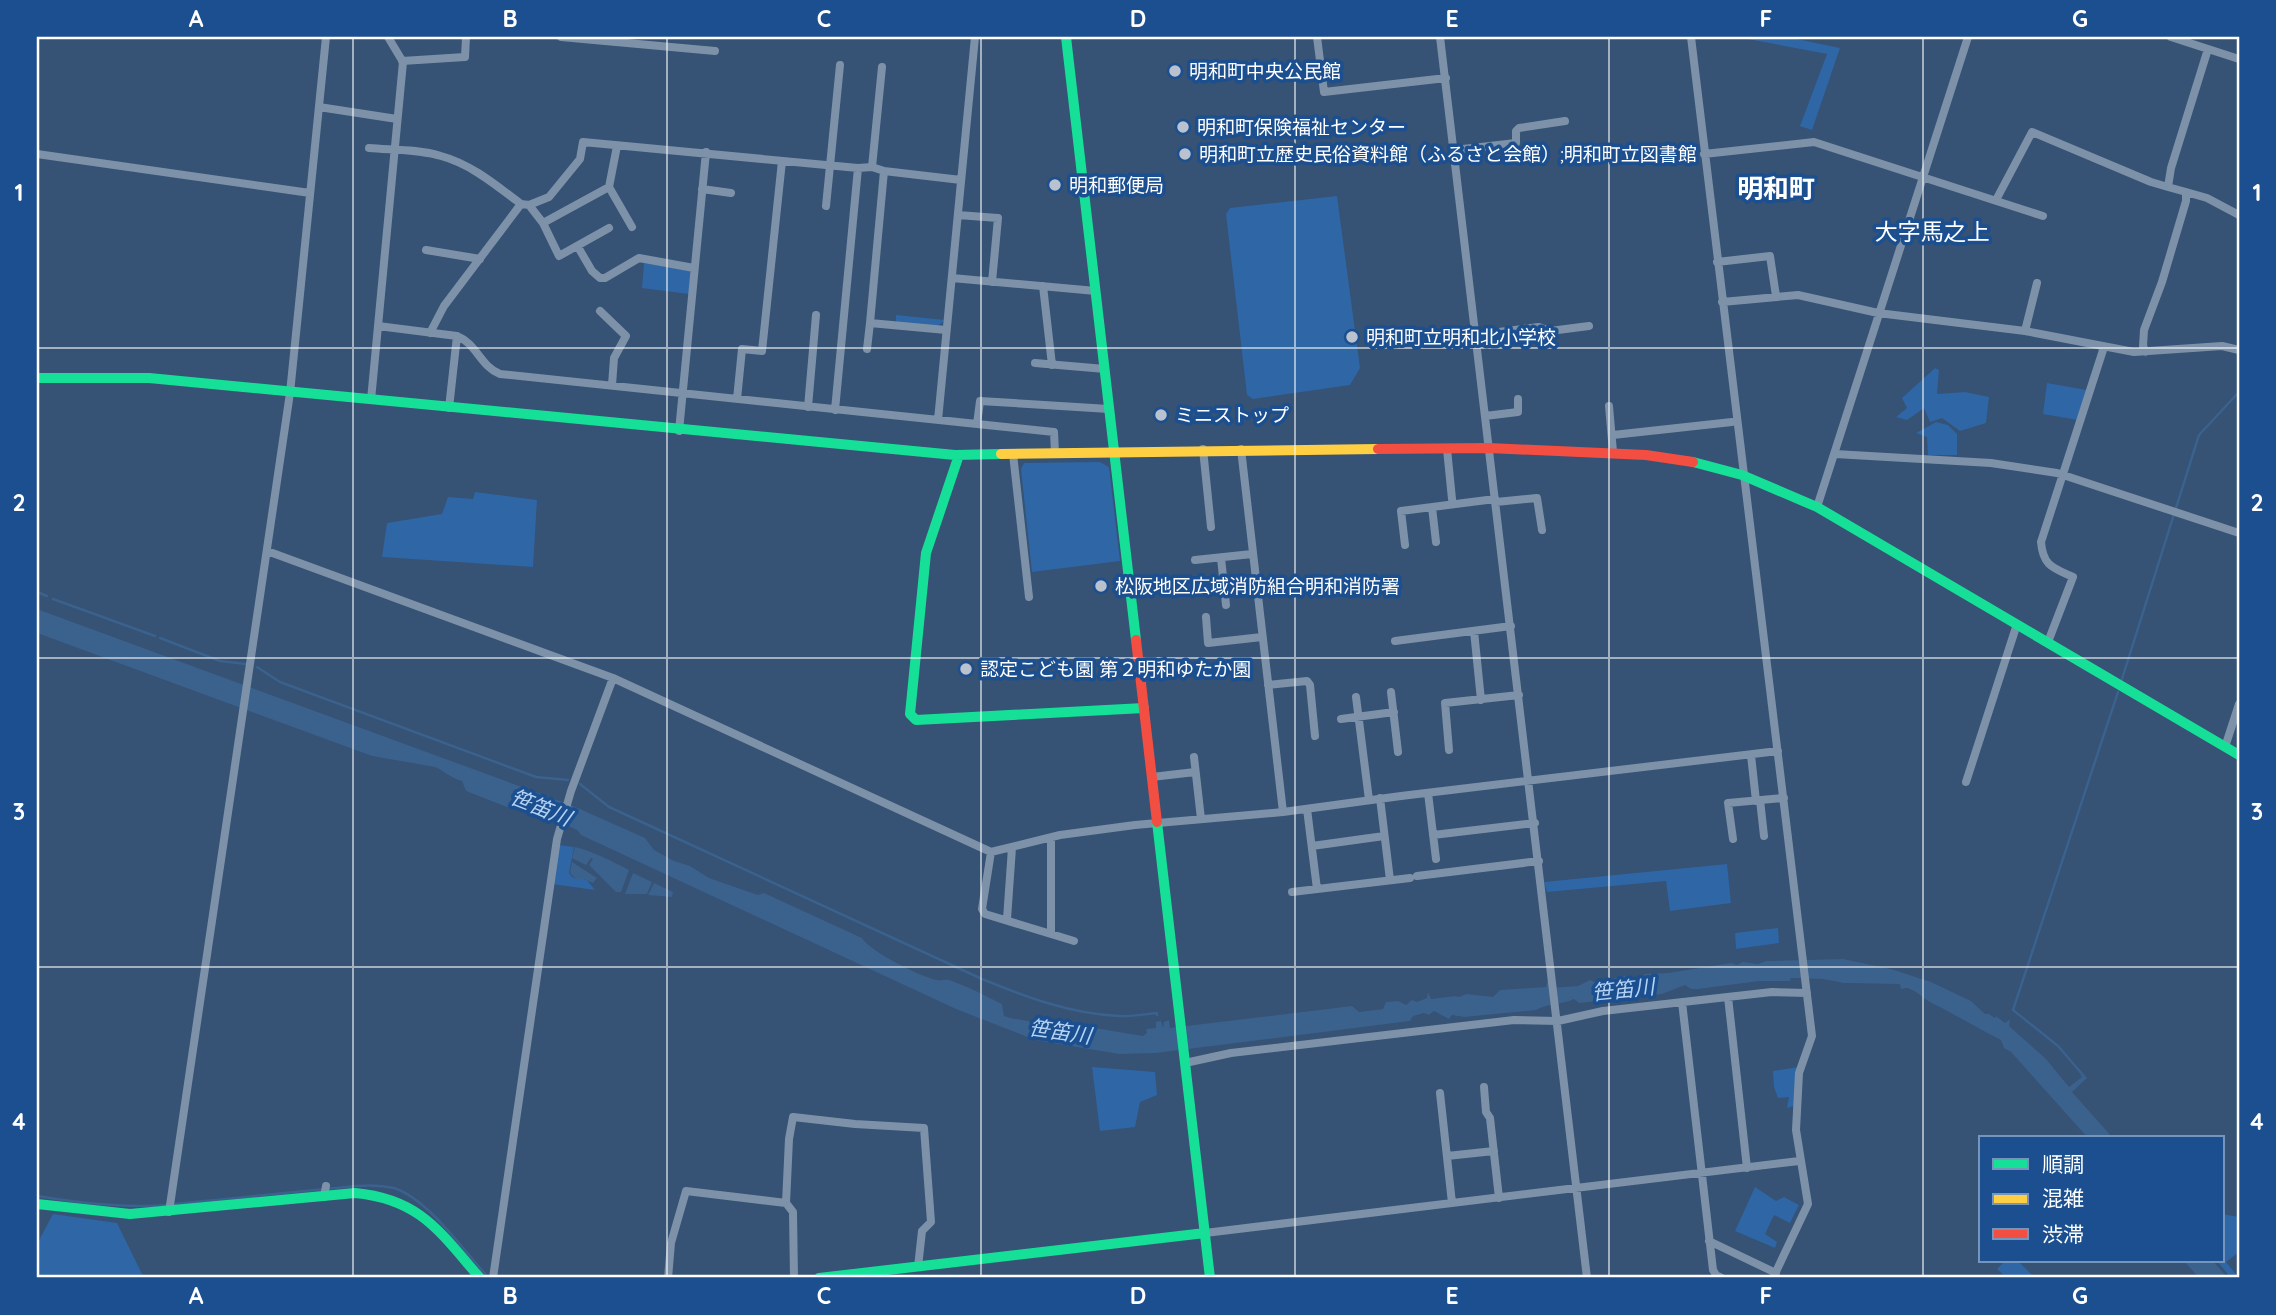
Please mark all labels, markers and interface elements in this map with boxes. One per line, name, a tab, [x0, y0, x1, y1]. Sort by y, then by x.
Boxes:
text: A	[189, 4, 204, 33]
text: B	[502, 4, 518, 33]
text: C	[817, 4, 831, 33]
text: D	[1130, 4, 1146, 33]
text: E	[1445, 4, 1459, 33]
text: F	[1760, 4, 1772, 33]
text: G	[2072, 4, 2088, 33]
place label: 明和町中央公民館	[1189, 59, 1341, 83]
marker: 明和町中央公民館	[1167, 63, 1183, 79]
place label: 明和町保険福祉センター	[1197, 115, 1406, 139]
marker: 明和町保険福祉センター	[1175, 119, 1191, 135]
place label: 明和町立歴史民俗資料館（ふるさと会館）;明和町立図書館	[1199, 142, 1697, 166]
marker: 明和町立歴史民俗資料館（ふるさと会館）;明和町立図書館	[1177, 146, 1193, 162]
district label: 明和町	[1737, 172, 1815, 205]
place label: 明和郵便局	[1069, 173, 1164, 197]
marker: 明和郵便局	[1047, 177, 1063, 193]
text: 1	[15, 178, 23, 207]
text: 1	[2253, 178, 2261, 207]
district label: 大字馬之上	[1875, 217, 1990, 246]
place label: 明和町立明和北小学校	[1366, 325, 1556, 349]
marker: 明和町立明和北小学校	[1344, 329, 1360, 345]
place label: ミニストップ	[1175, 403, 1289, 427]
marker: ミニストップ	[1153, 407, 1169, 423]
text: 2	[12, 488, 26, 517]
text: 2	[2250, 488, 2264, 517]
place label: 松阪地区広域消防組合明和消防署	[1115, 574, 1400, 598]
marker: 松阪地区広域消防組合明和消防署	[1093, 578, 1109, 594]
place label: 認定こども園 第２明和ゆたか園	[980, 657, 1251, 681]
marker: 認定こども園 第２明和ゆたか園	[958, 661, 974, 677]
water label: 笹笛川	[507, 783, 577, 832]
text: 3	[13, 797, 25, 826]
text: 3	[2251, 797, 2263, 826]
water label: 笹笛川	[1590, 973, 1658, 1005]
water label: 笹笛川	[1027, 1014, 1095, 1049]
text: 4	[12, 1107, 26, 1136]
text: 4	[2250, 1107, 2264, 1136]
legend	[1979, 1136, 2224, 1262]
text: 順調	[2042, 1151, 2084, 1177]
text: 混雑	[2042, 1185, 2084, 1211]
text: 渋滞	[2042, 1221, 2084, 1247]
text: A	[189, 1281, 204, 1310]
text: B	[502, 1281, 518, 1310]
text: C	[817, 1281, 831, 1310]
text: D	[1130, 1281, 1146, 1310]
text: E	[1445, 1281, 1459, 1310]
text: F	[1760, 1281, 1772, 1310]
text: G	[2072, 1281, 2088, 1310]

